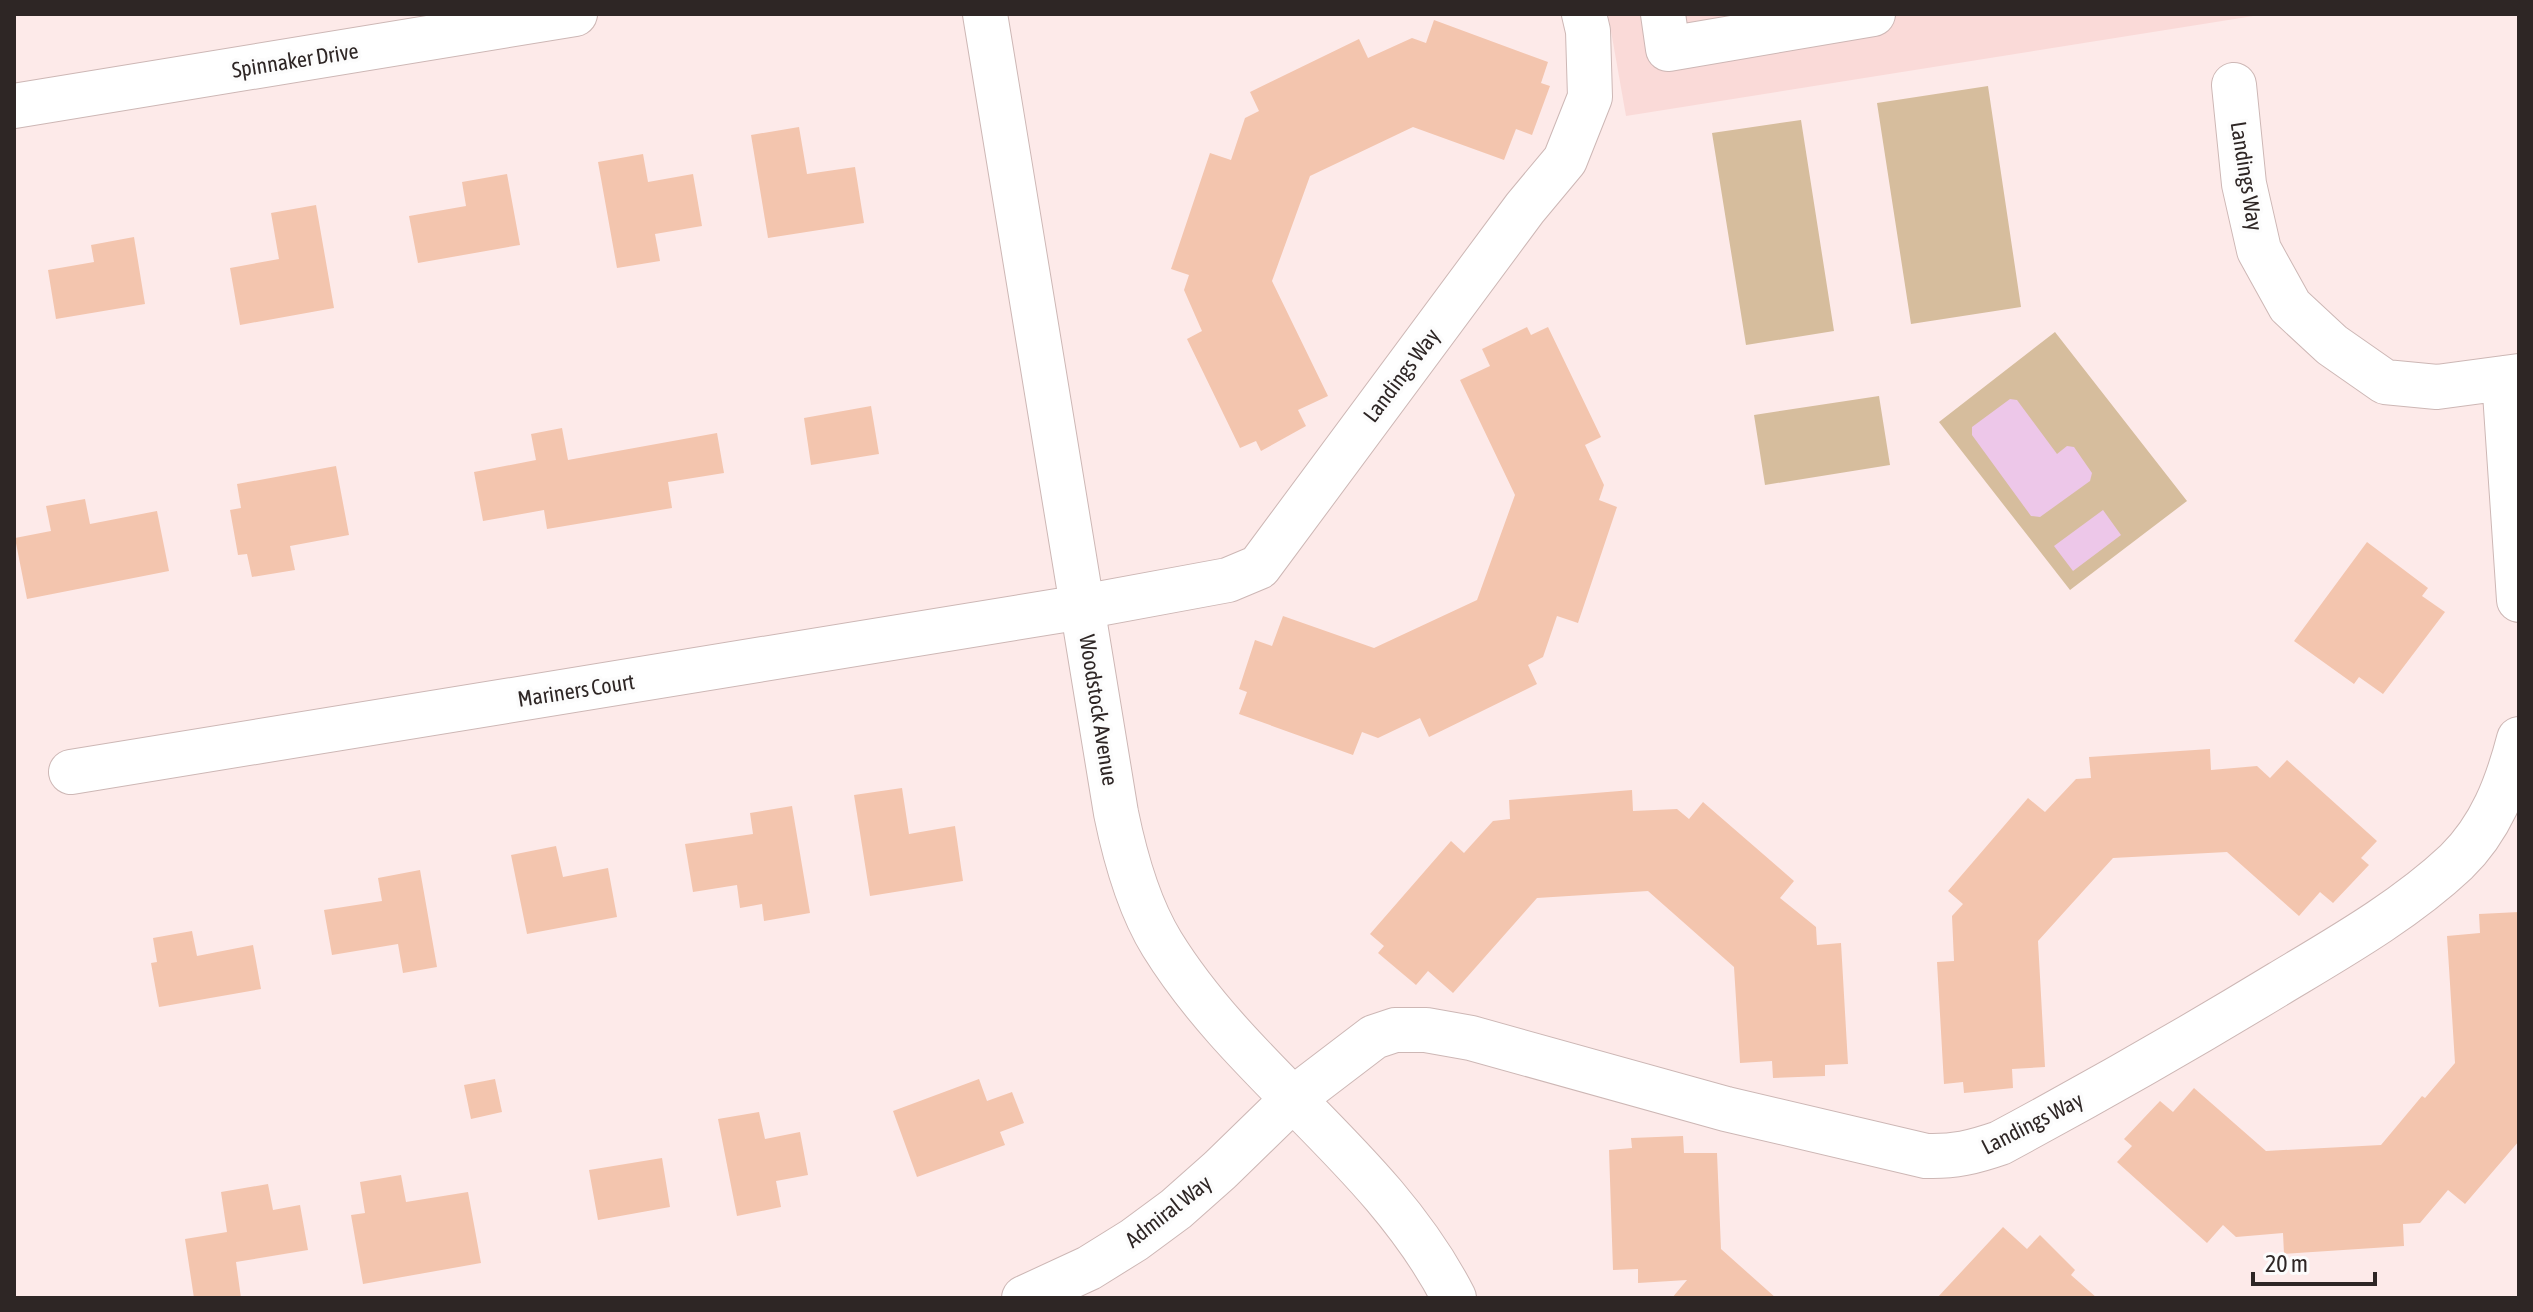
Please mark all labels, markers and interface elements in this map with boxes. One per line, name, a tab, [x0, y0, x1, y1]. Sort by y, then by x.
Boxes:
street label: Spinnaker Drive	[230, 37, 360, 83]
street label: Landings Way	[2226, 119, 2268, 233]
street label: Landings Way	[1357, 323, 1445, 427]
street label: Woodstock Avenue	[1074, 633, 1124, 787]
street label: Mariners Court	[516, 668, 636, 712]
street label: Landings Way	[1977, 1086, 2087, 1160]
street label: Admiral Way	[1120, 1169, 1216, 1253]
scale bar	[2253, 1236, 2375, 1286]
text: 20 m	[2265, 1250, 2308, 1277]

